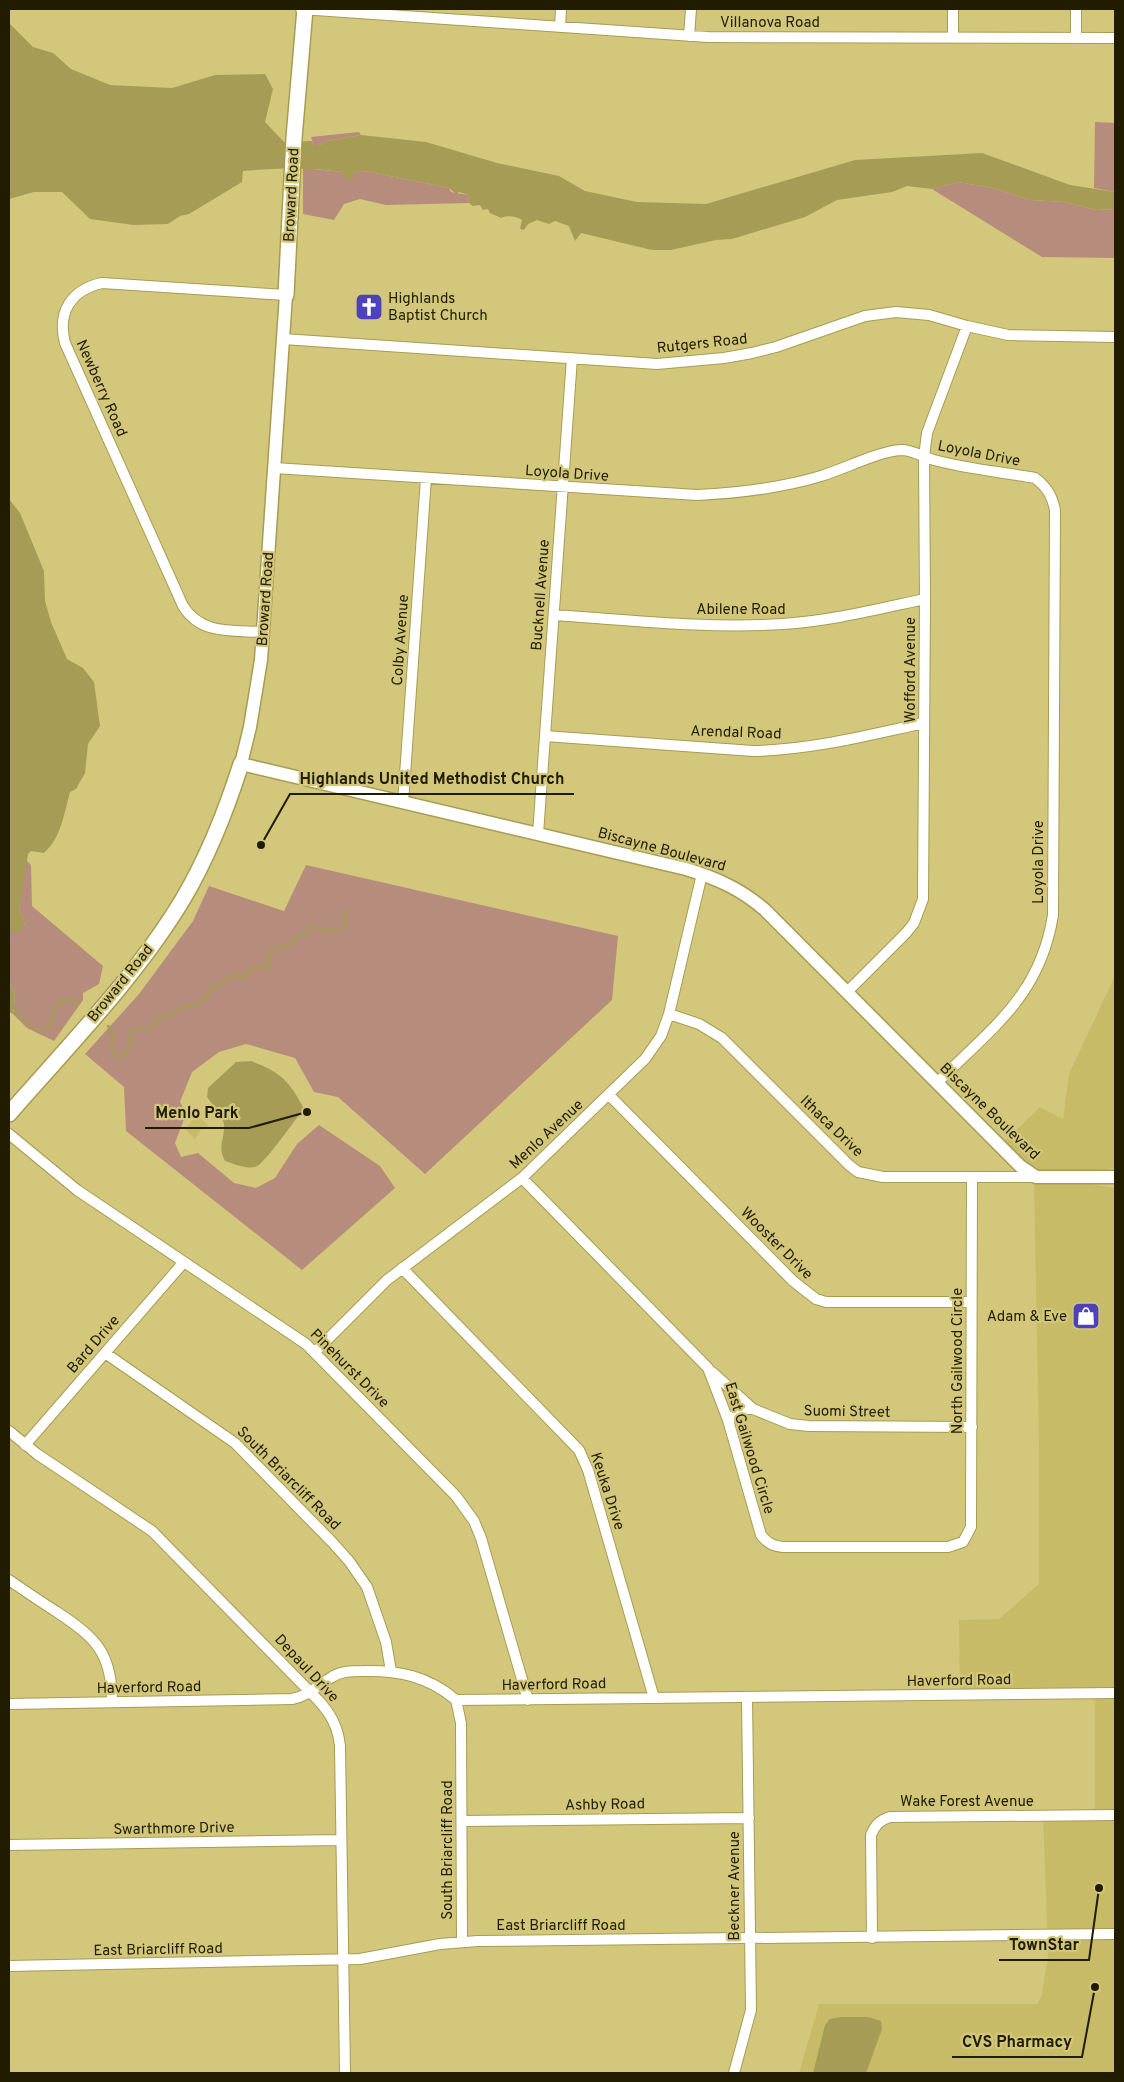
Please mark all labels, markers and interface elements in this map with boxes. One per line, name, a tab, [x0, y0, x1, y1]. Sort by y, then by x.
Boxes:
street label: Villanova Road	[720, 14, 820, 33]
street label: Broward Road	[281, 147, 304, 243]
place label: Highlands Baptist Church	[388, 290, 488, 326]
church icon: Highlands Baptist Church	[354, 292, 384, 322]
street label: Rutgers Road	[656, 330, 749, 359]
street label: Newberry Road	[71, 337, 130, 440]
street label: Loyola Drive	[936, 437, 1022, 472]
street label: Loyola Drive	[524, 462, 609, 487]
street label: Bucknell Avenue	[528, 539, 555, 651]
street label: Broward Road	[254, 551, 279, 647]
street label: Colby Avenue	[389, 594, 414, 686]
street label: Abilene Road	[696, 601, 786, 620]
street label: Wofford Avenue	[902, 617, 921, 723]
street label: Arendal Road	[690, 722, 782, 745]
callout: Highlands United Methodist Church	[290, 763, 574, 794]
text: Highlands United Methodist Church	[300, 770, 564, 790]
street label: Loyola Drive	[1030, 820, 1049, 904]
street label: Biscayne Boulevard	[595, 824, 728, 877]
street label: Broward Road	[84, 941, 158, 1027]
street label: Biscayne Boulevard	[935, 1059, 1043, 1165]
street label: Ithaca Drive	[795, 1092, 867, 1162]
street label: Menlo Avenue	[506, 1096, 588, 1174]
callout: Menlo Park	[145, 1097, 249, 1128]
text: Menlo Park	[155, 1104, 239, 1124]
street label: Wooster Drive	[736, 1204, 816, 1284]
street label: North Gailwood Circle	[949, 1288, 968, 1434]
shop icon: Adam & Eve	[1071, 1301, 1101, 1331]
place label: Adam & Eve	[987, 1308, 1067, 1327]
street label: Bard Drive	[64, 1312, 125, 1378]
street label: Pinehurst Drive	[305, 1325, 393, 1413]
street label: East Gailwood Circle	[719, 1380, 778, 1517]
street label: Suomi Street	[803, 1402, 891, 1423]
street label: South Briarcliff Road	[232, 1423, 344, 1535]
street label: Keuka Drive	[585, 1450, 628, 1533]
street label: Depaul Drive	[270, 1631, 342, 1707]
street label: Haverford Road	[906, 1671, 1012, 1692]
street label: Haverford Road	[501, 1675, 607, 1696]
street label: Haverford Road	[96, 1678, 202, 1699]
street label: South Briarcliff Road	[439, 1780, 458, 1920]
street label: Wake Forest Avenue	[900, 1793, 1034, 1812]
street label: Ashby Road	[565, 1795, 645, 1816]
street label: Swarthmore Drive	[113, 1819, 235, 1840]
street label: Beckner Avenue	[726, 1831, 745, 1941]
street label: East Briarcliff Road	[496, 1917, 626, 1936]
callout: TownStar	[999, 1929, 1089, 1960]
text: TownStar	[1009, 1936, 1079, 1956]
street label: East Briarcliff Road	[93, 1940, 223, 1961]
callout: CVS Pharmacy	[952, 2026, 1082, 2057]
text: CVS Pharmacy	[962, 2033, 1072, 2053]

